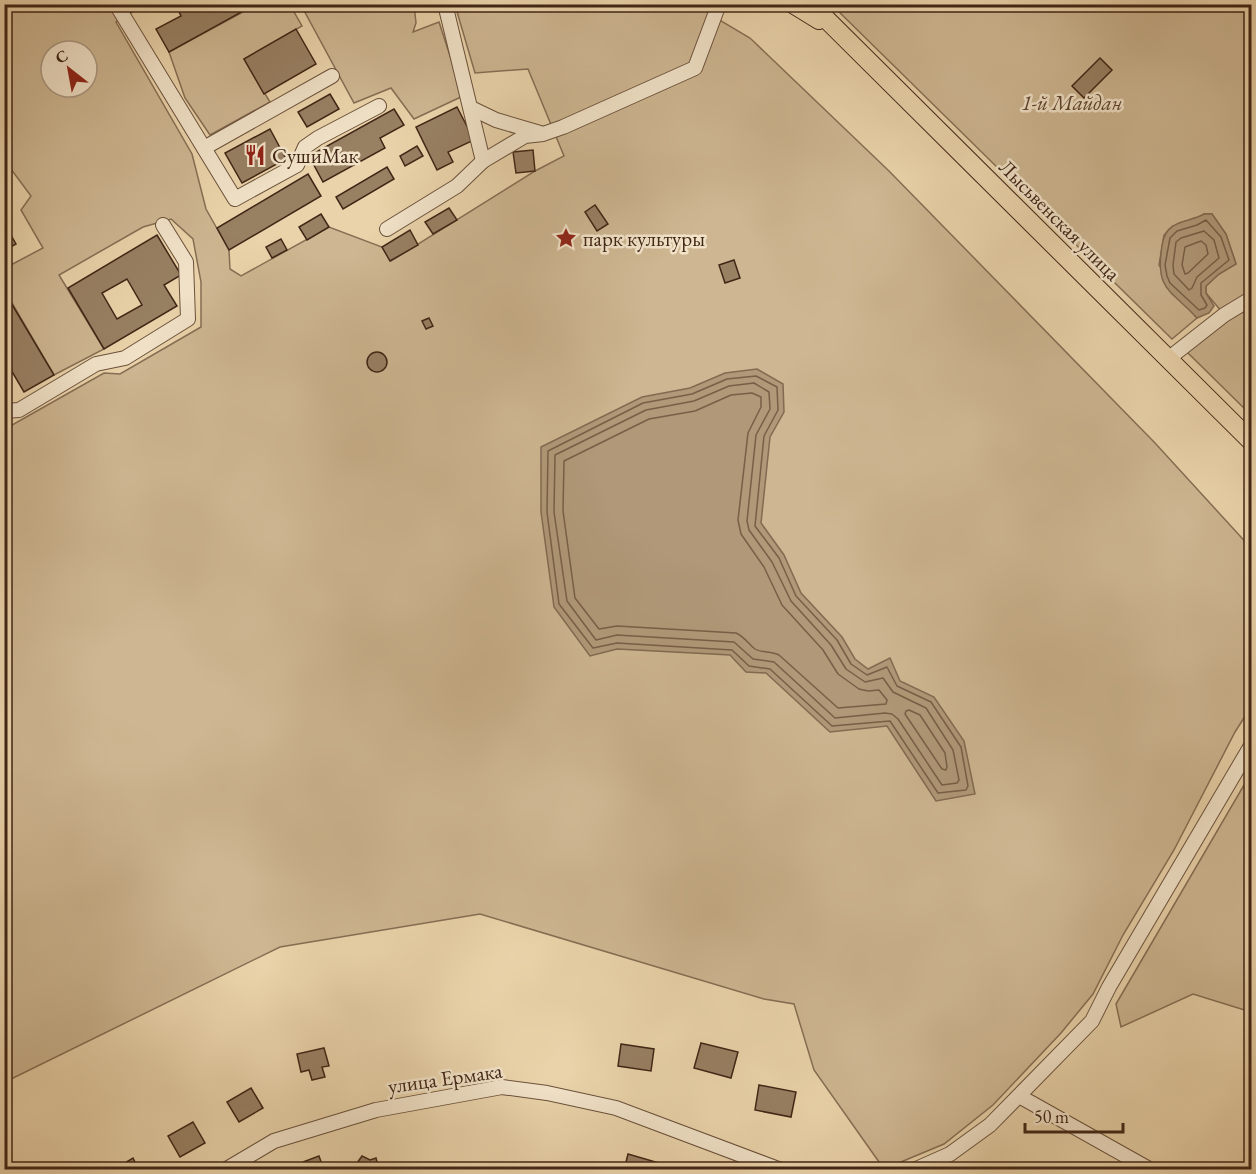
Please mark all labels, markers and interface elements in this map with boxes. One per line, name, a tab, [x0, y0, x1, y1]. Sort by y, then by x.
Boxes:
north arrow	[39, 39, 99, 99]
text: С	[51, 45, 72, 68]
park label: 1-й Майдан	[1021, 89, 1123, 116]
place label: СушиМак	[272, 142, 359, 169]
restaurant icon: СушиМак	[243, 143, 267, 167]
street label: Лысьвенская улица	[993, 153, 1127, 287]
place label: парк культуры	[583, 225, 705, 252]
place icon: парк культуры	[554, 226, 578, 250]
street label: улица Ермака	[386, 1057, 505, 1099]
scale bar	[1025, 1096, 1122, 1134]
text: 50 m	[1034, 1105, 1069, 1128]

